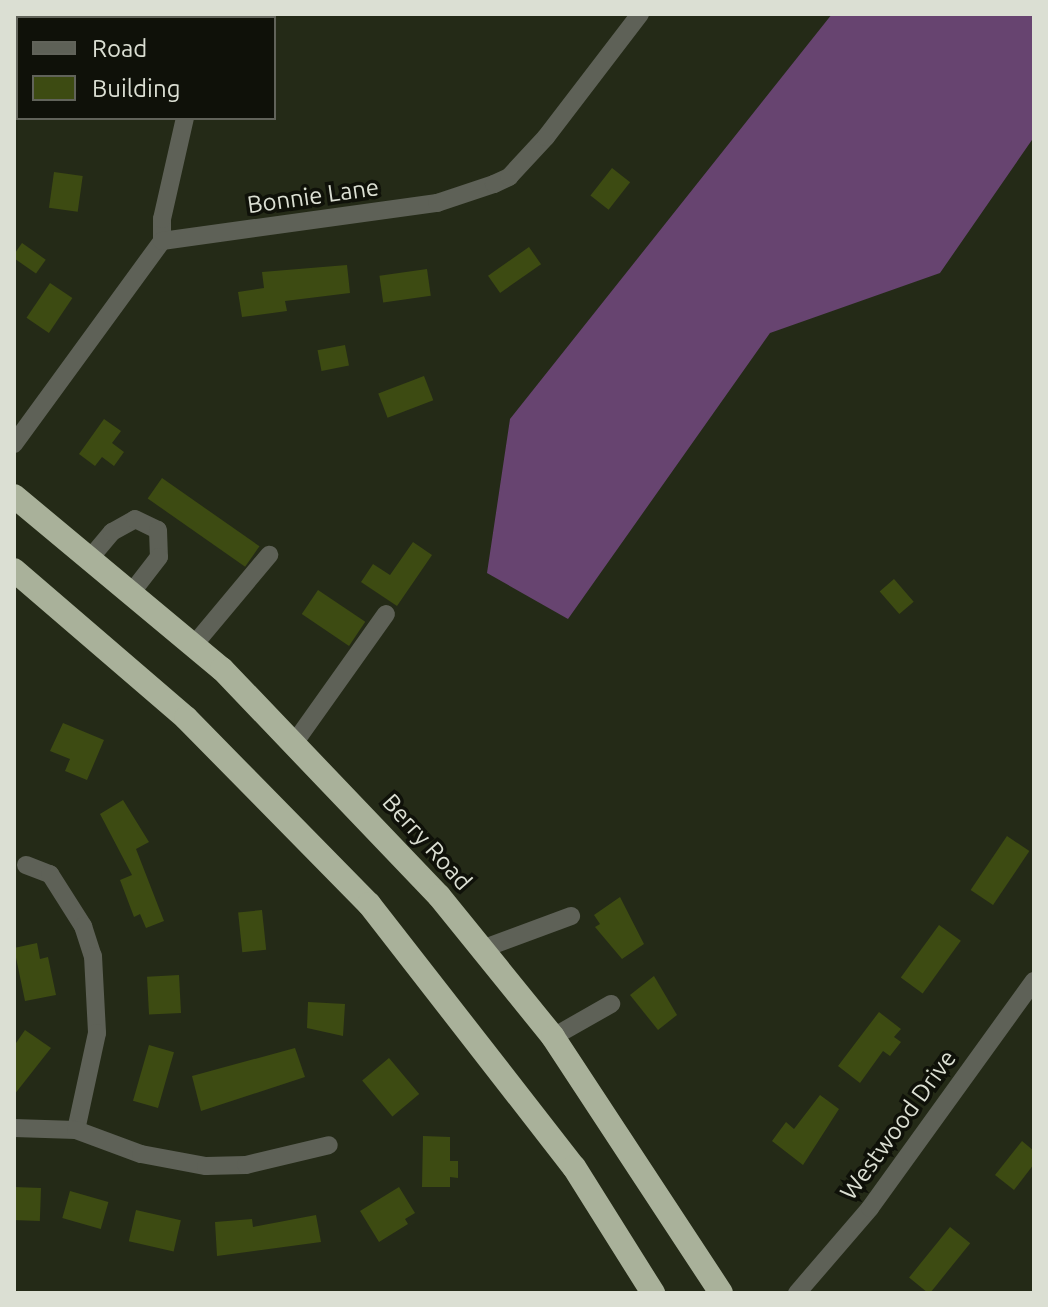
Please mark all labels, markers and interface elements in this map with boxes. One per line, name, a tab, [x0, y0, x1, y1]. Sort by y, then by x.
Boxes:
legend	[16, 16, 276, 120]
text: Road	[92, 35, 147, 62]
text: Building	[92, 75, 180, 102]
street label: Bonnie Lane	[245, 172, 381, 220]
street label: Berry Road	[376, 788, 478, 896]
street label: Westwood Drive	[834, 1045, 962, 1205]

